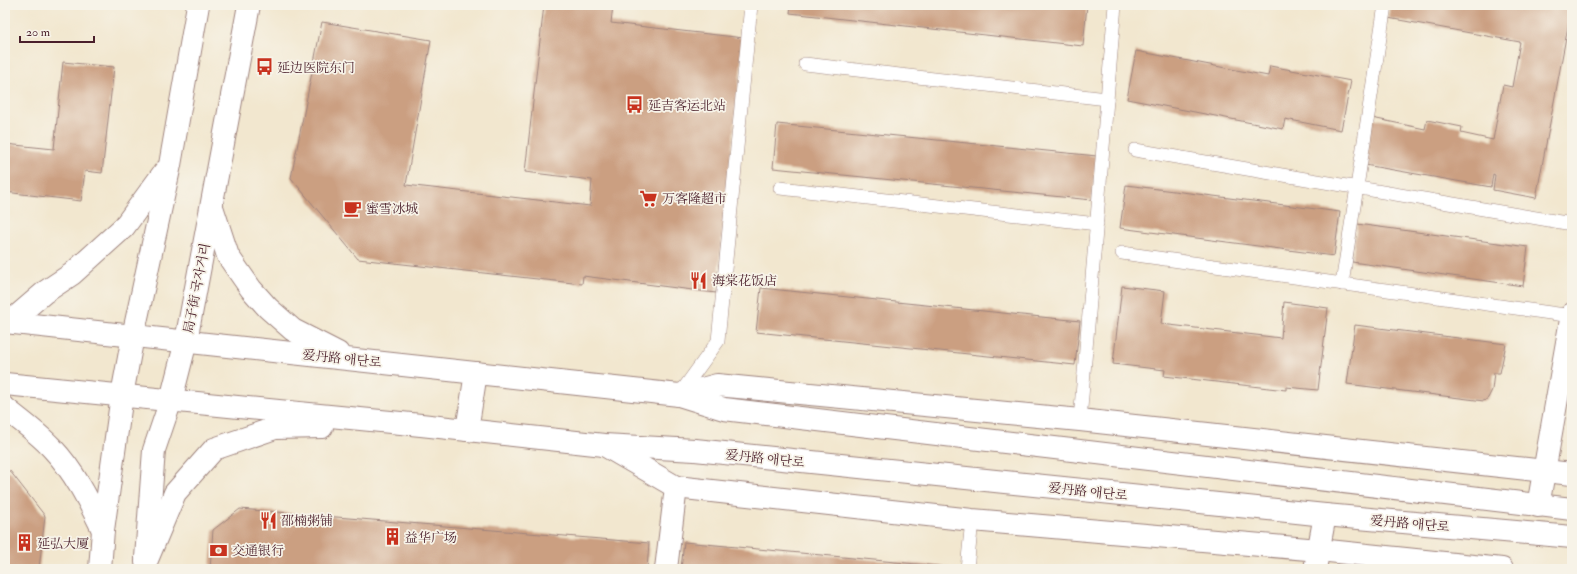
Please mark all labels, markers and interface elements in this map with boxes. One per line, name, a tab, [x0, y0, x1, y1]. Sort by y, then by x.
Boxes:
scale bar	[20, 18, 94, 44]
text: 20 m	[26, 25, 51, 40]
bus stop icon: 延边医院东门	[254, 57, 274, 77]
place label: 延边医院东门	[277, 60, 355, 76]
bus stop icon: 延吉客运北站	[625, 95, 645, 115]
place label: 延吉客运北站	[648, 98, 726, 114]
supermarket icon: 万客隆超市	[639, 188, 659, 208]
place label: 万客隆超市	[662, 191, 727, 207]
cafe icon: 蜜雪冰城	[343, 198, 363, 218]
place label: 蜜雪冰城	[366, 201, 418, 217]
street label: 局子街 국자거리	[180, 242, 214, 335]
restaurant icon: 海棠花饭店	[689, 270, 709, 290]
place label: 海棠花饭店	[712, 273, 777, 289]
street label: 爱丹路 애단로	[302, 347, 383, 371]
street label: 爱丹路 애단로	[725, 447, 806, 471]
street label: 爱丹路 애단로	[1048, 480, 1129, 504]
restaurant icon: 邵楠粥铺	[258, 510, 278, 530]
place label: 邵楠粥铺	[281, 513, 333, 529]
street label: 爱丹路 애단로	[1370, 513, 1451, 535]
building icon: 益华广场	[382, 527, 402, 547]
place label: 益华广场	[405, 530, 457, 546]
building icon: 延弘大厦	[14, 533, 34, 553]
place label: 延弘大厦	[37, 536, 89, 552]
bank icon: 交通银行	[209, 540, 229, 560]
place label: 交通银行	[232, 543, 284, 559]

